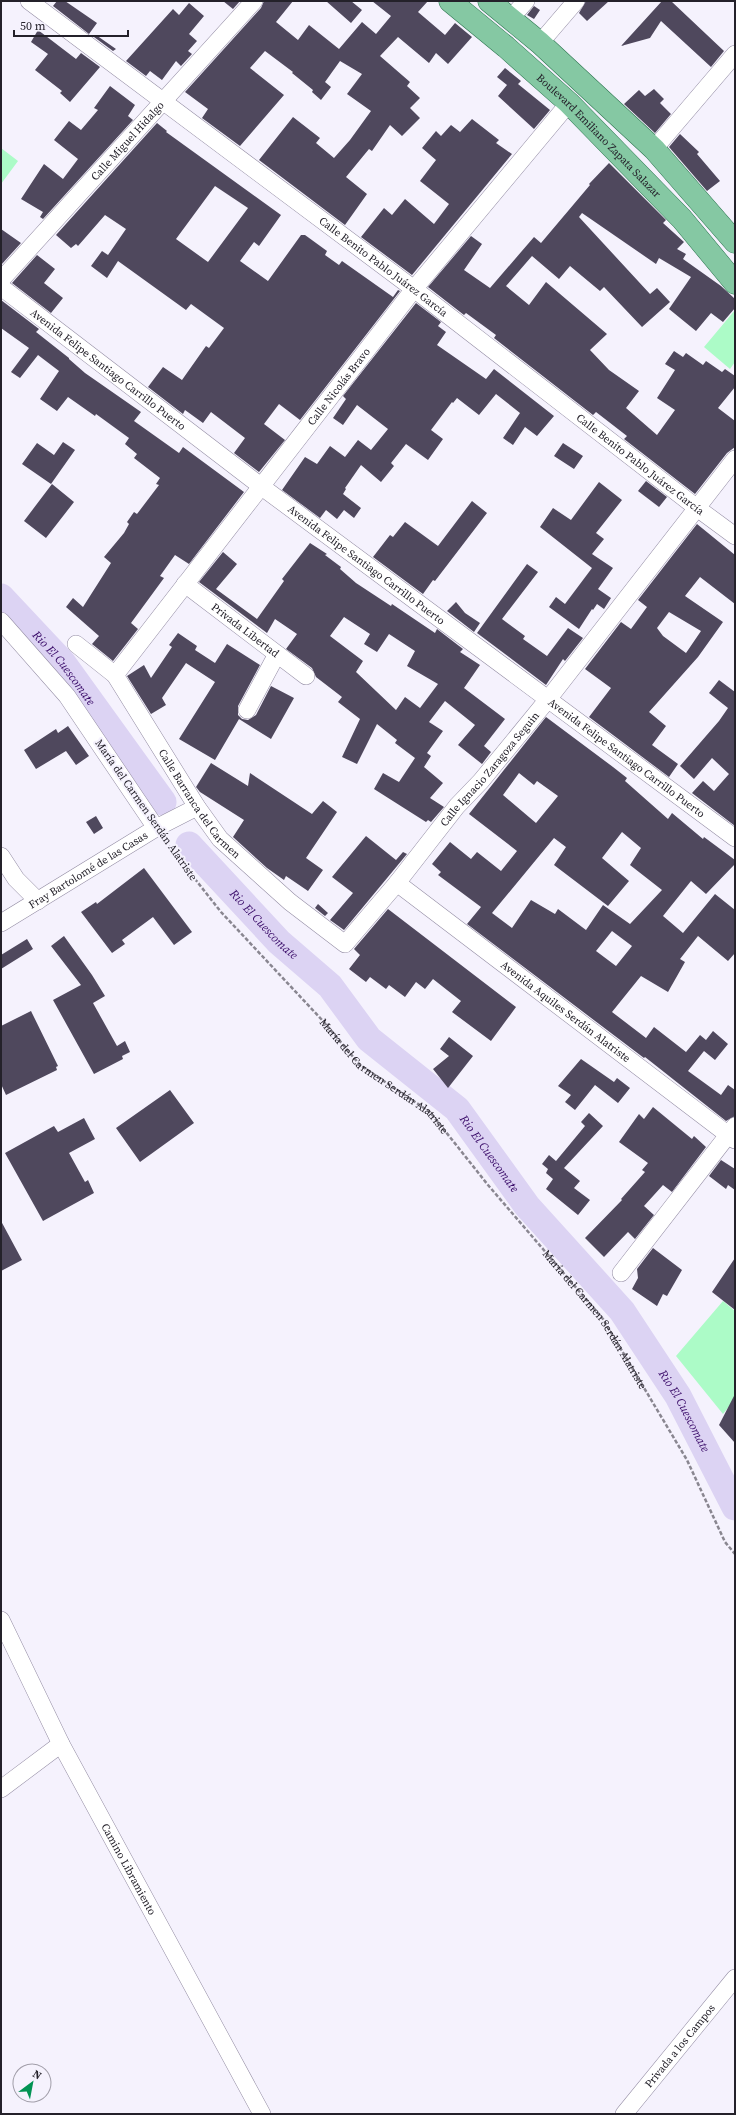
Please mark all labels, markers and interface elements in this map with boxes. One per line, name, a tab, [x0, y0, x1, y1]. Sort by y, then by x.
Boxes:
scale bar	[14, 12, 128, 38]
text: 50 m	[20, 18, 46, 34]
street label: Boulevard Emiliano Zapata Salazar	[533, 70, 665, 201]
street label: Calle Miguel Hidalgo	[87, 98, 167, 184]
street label: Calle Benito Pablo Juárez García	[316, 213, 451, 320]
street label: Avenida Felipe Santiago Carrillo Puerto	[27, 305, 189, 433]
street label: Calle Nicolás Bravo	[304, 345, 373, 428]
street label: Calle Benito Pablo Juárez García	[573, 410, 708, 519]
street label: Avenida Felipe Santiago Carrillo Puerto	[285, 501, 448, 628]
street label: Privada Libertad	[208, 599, 283, 661]
water label: Rio El Cuescomate	[28, 627, 99, 709]
street label: Avenida Felipe Santiago Carrillo Puerto	[545, 694, 708, 821]
street label: Calle Ignacio Zaragoza Seguin	[436, 708, 543, 829]
street label: María del Carmen Serdán Alatriste	[91, 736, 201, 884]
street label: Calle Barranca del Carmen	[155, 746, 244, 862]
street label: Fray Bartolomé de las Casas	[26, 827, 150, 912]
water label: Rio El Cuescomate	[225, 885, 301, 963]
street label: Avenida Aquiles Serdán Alatriste	[498, 957, 634, 1066]
street label: María del Carmen Serdán Alatriste	[316, 1015, 452, 1137]
water label: Rio El Cuescomate	[455, 1111, 523, 1196]
street label: María del Carmen Serdán Alatriste	[539, 1247, 651, 1392]
water label: Rio El Cuescomate	[654, 1366, 713, 1455]
street label: Camino Libramiento	[98, 1820, 160, 1918]
street label: Privada a los Campos	[641, 2001, 718, 2091]
north arrow	[12, 2063, 52, 2103]
text: N	[30, 2066, 44, 2083]

